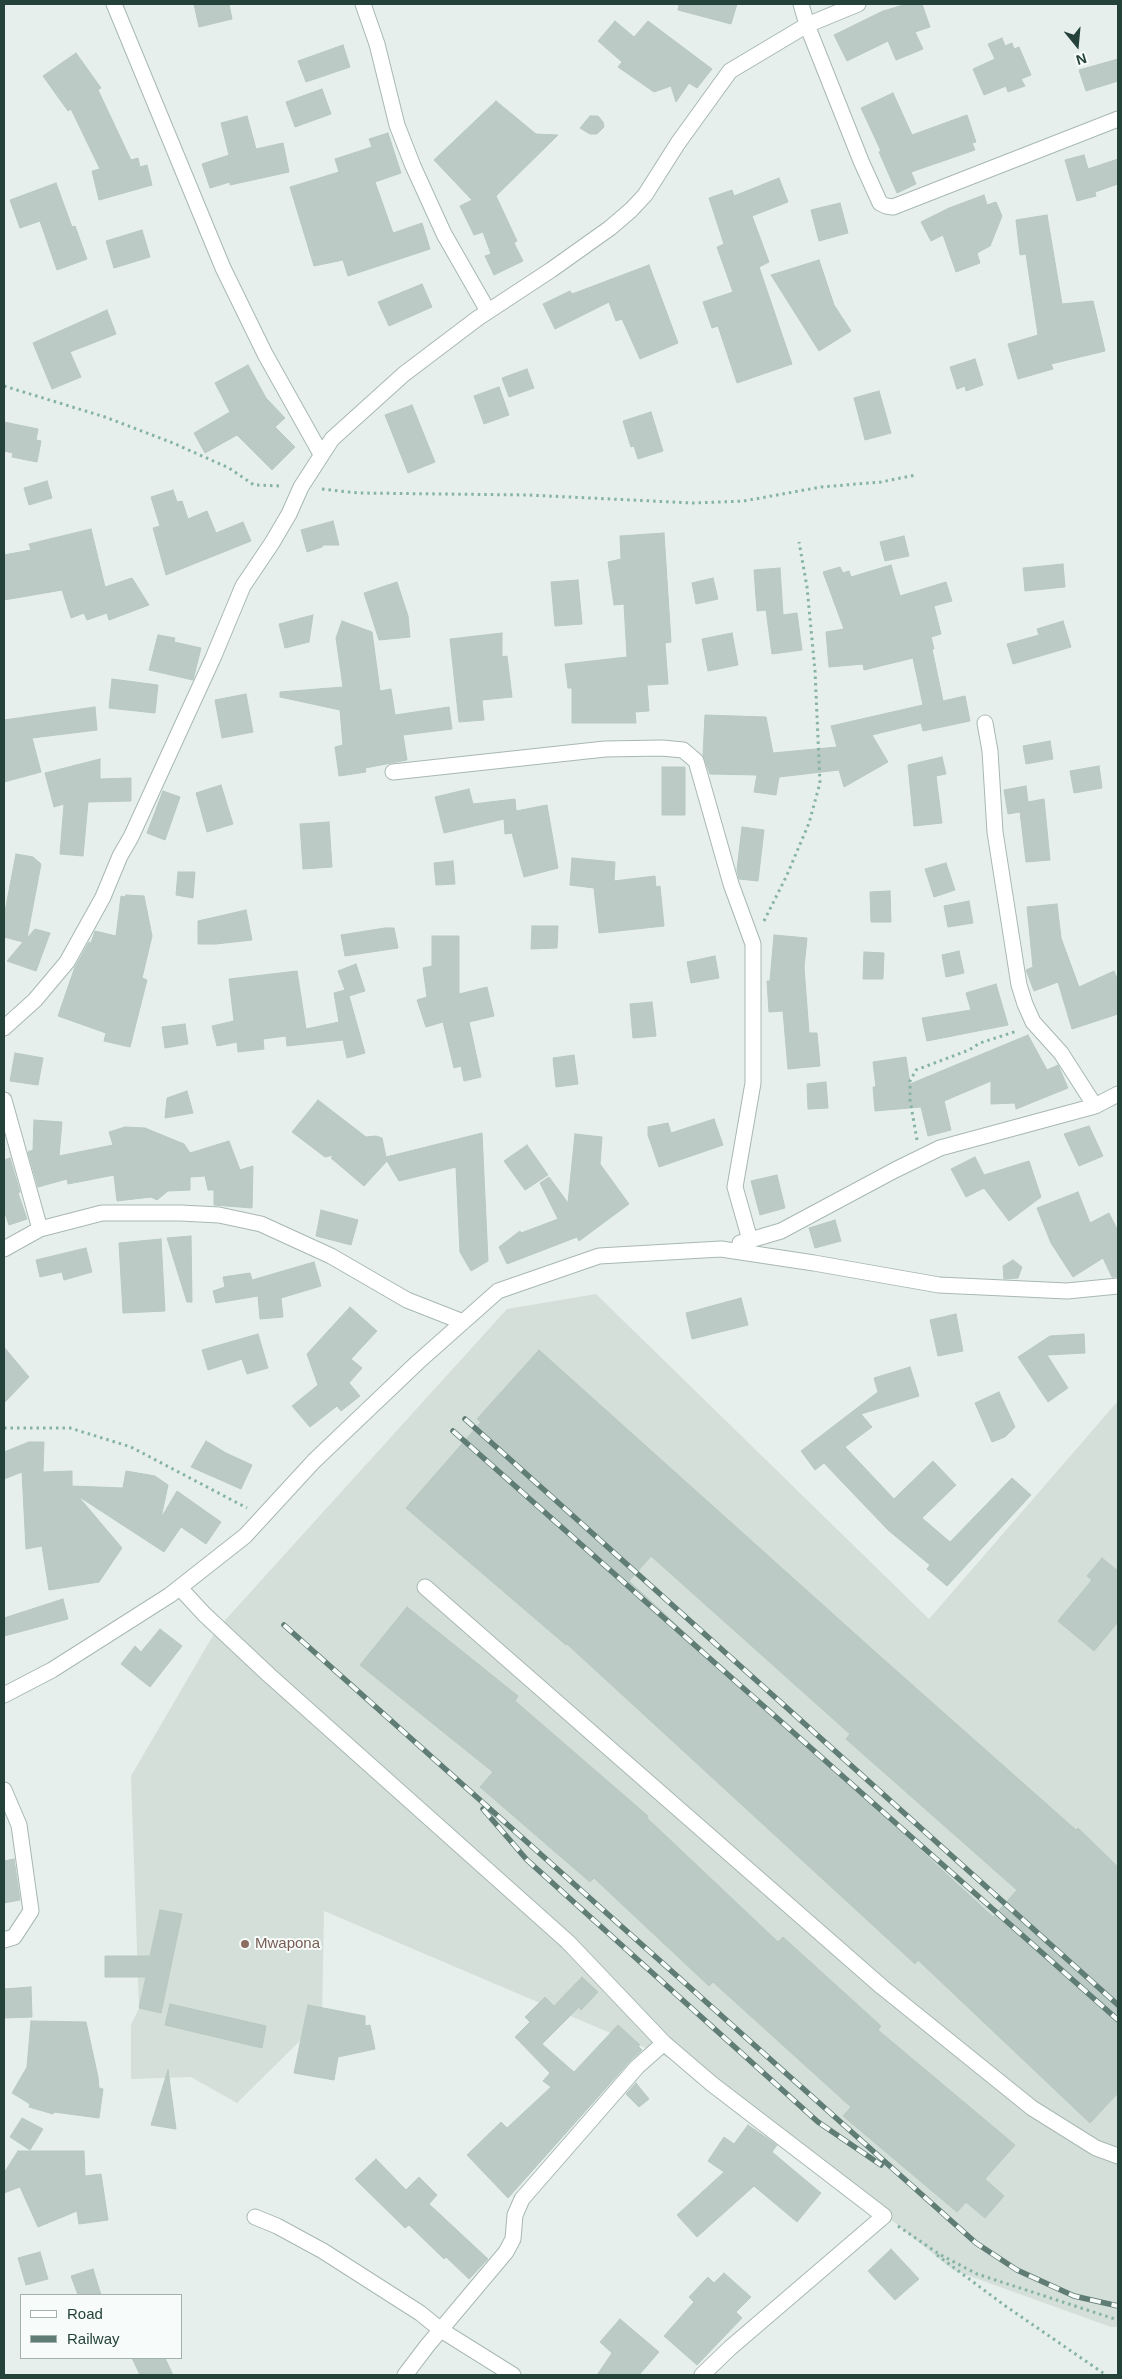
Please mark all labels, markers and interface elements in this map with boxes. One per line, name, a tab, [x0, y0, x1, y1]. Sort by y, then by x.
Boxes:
north arrow	[1052, 20, 1102, 70]
text: N	[1074, 50, 1089, 68]
place label: Mwapona	[255, 1935, 320, 1953]
marker: Mwapona	[239, 1938, 251, 1950]
legend	[20, 2294, 182, 2359]
text: Road	[67, 2305, 103, 2322]
text: Railway	[67, 2330, 120, 2347]

